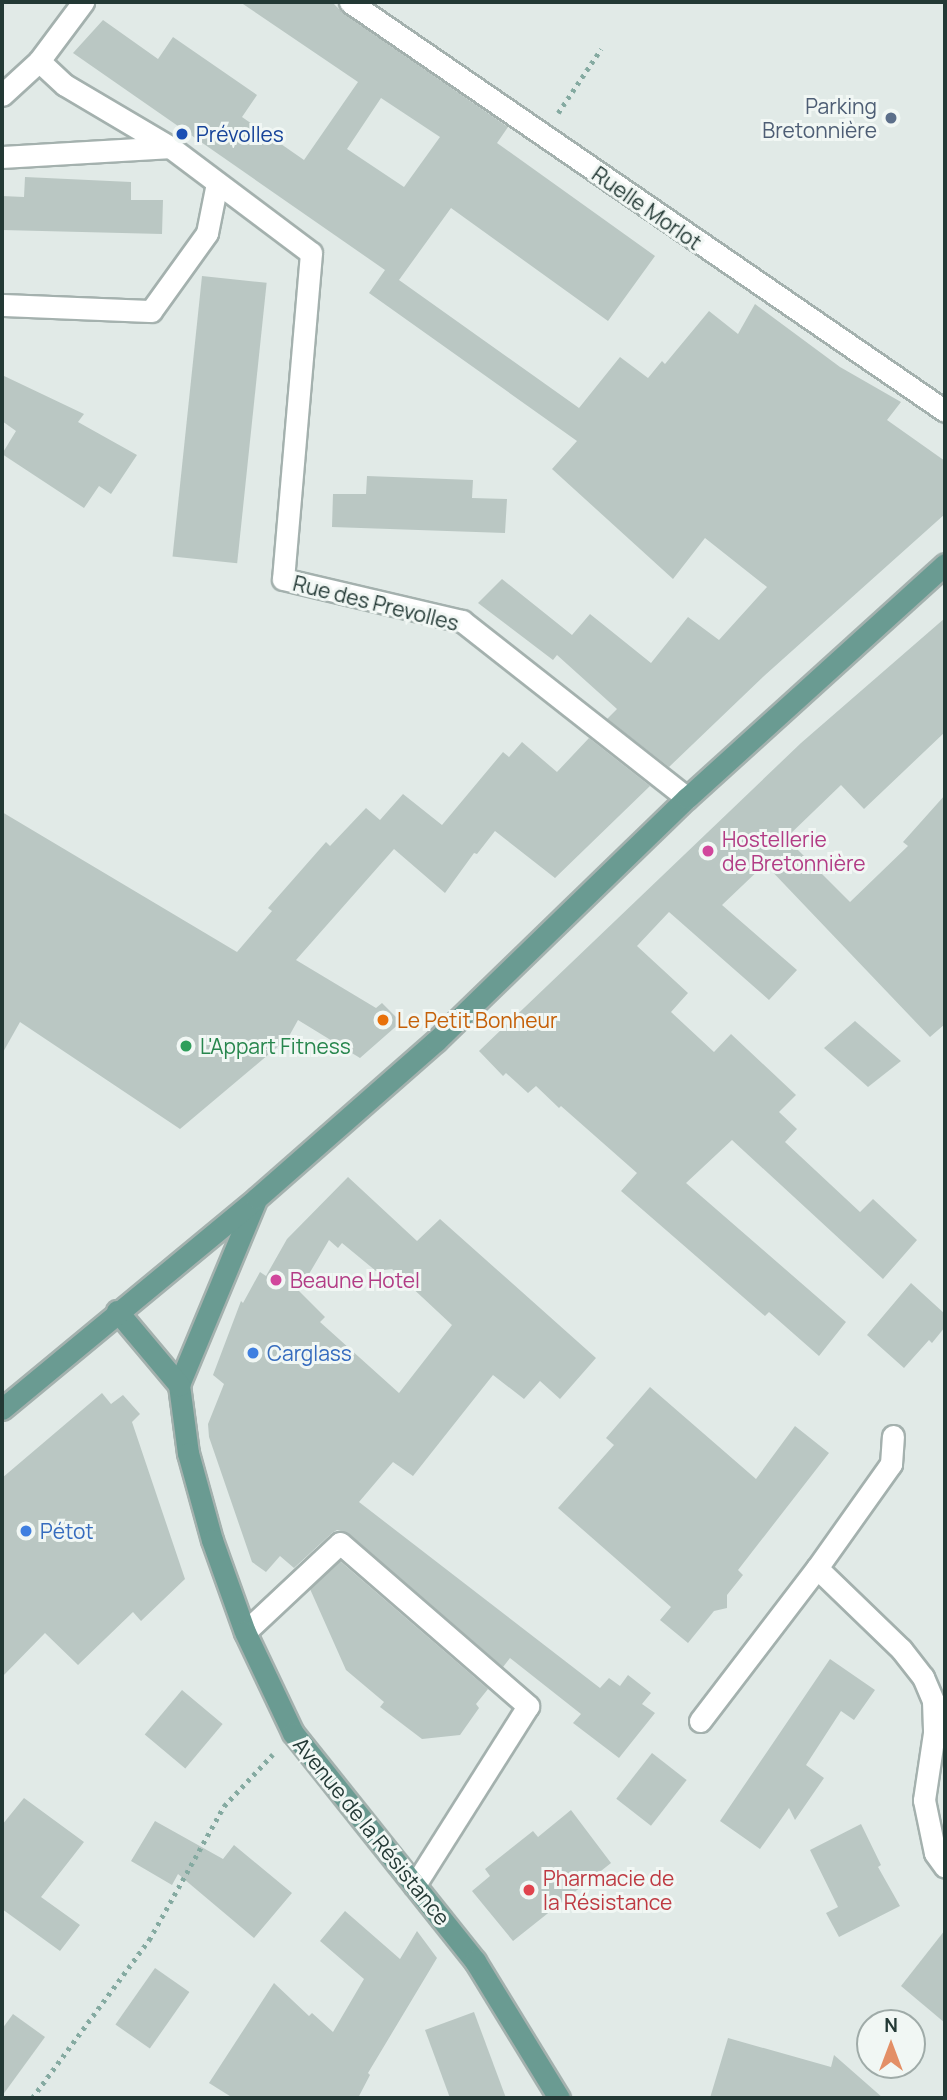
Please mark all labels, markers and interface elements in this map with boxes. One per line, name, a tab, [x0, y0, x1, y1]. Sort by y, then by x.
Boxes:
place label: Parking Bretonnière	[762, 93, 877, 143]
marker: Parking Bretonnière	[883, 110, 899, 126]
place label: Prévolles	[196, 121, 284, 147]
marker: Prévolles	[174, 126, 190, 142]
street label: Ruelle Morlot	[587, 161, 707, 255]
street label: Rue des Prevolles	[291, 570, 461, 636]
place label: Hostellerie de Bretonnière	[722, 826, 866, 876]
marker: Hostellerie de Bretonnière	[700, 843, 716, 859]
place label: Le Petit Bonheur	[397, 1007, 558, 1033]
marker: Le Petit Bonheur	[375, 1012, 391, 1028]
place label: L'Appart Fitness	[200, 1033, 351, 1059]
marker: L'Appart Fitness	[178, 1038, 194, 1054]
place label: Beaune Hotel	[290, 1267, 420, 1293]
marker: Beaune Hotel	[268, 1272, 284, 1288]
place label: Carglass	[267, 1340, 352, 1366]
marker: Carglass	[245, 1345, 261, 1361]
place label: Pétot	[40, 1518, 94, 1544]
marker: Pétot	[18, 1523, 34, 1539]
street label: Avenue de la Résistance	[288, 1732, 456, 1930]
place label: Pharmacie de la Résistance	[543, 1865, 674, 1915]
marker: Pharmacie de la Résistance	[521, 1882, 537, 1898]
north arrow	[856, 2009, 926, 2079]
text: N	[884, 2012, 898, 2038]

